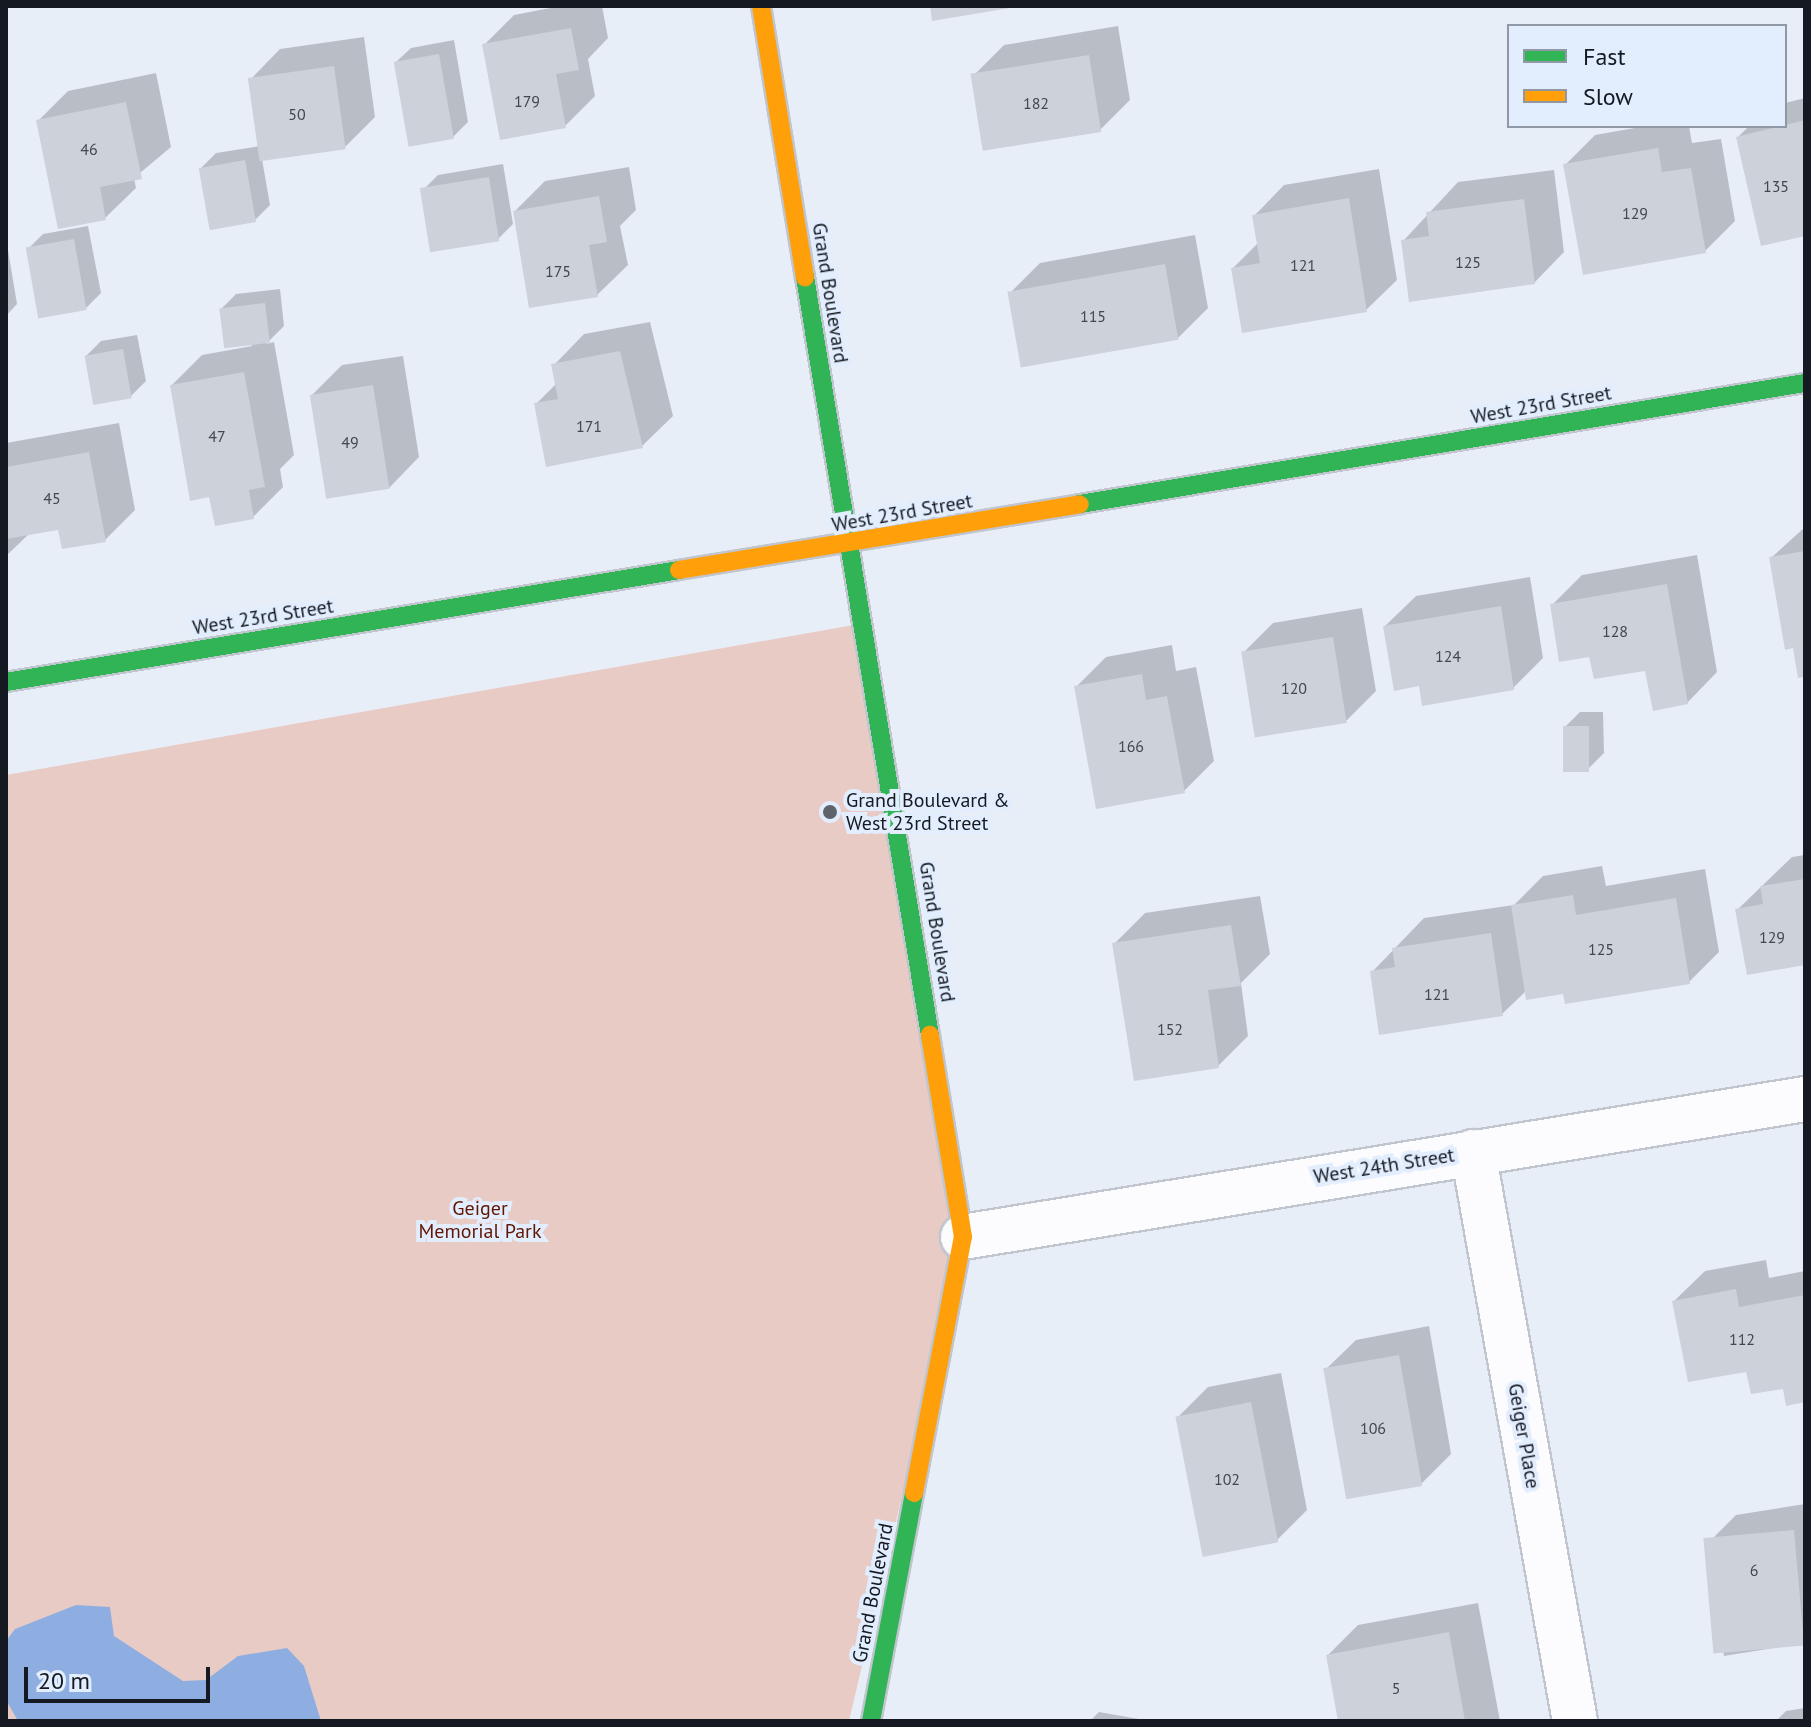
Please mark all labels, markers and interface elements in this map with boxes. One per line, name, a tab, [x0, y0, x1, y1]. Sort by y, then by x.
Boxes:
legend	[1507, 24, 1787, 128]
text: Fast	[1583, 41, 1626, 72]
text: Slow	[1583, 81, 1633, 112]
house number: 179	[514, 91, 540, 111]
house number: 182	[1023, 93, 1049, 113]
house number: 50	[288, 104, 306, 124]
house number: 46	[80, 139, 98, 159]
house number: 135	[1763, 176, 1789, 196]
house number: 129	[1622, 203, 1648, 223]
street label: Grand Boulevard	[807, 221, 853, 365]
house number: 125	[1455, 252, 1481, 272]
house number: 121	[1290, 255, 1316, 275]
house number: 175	[545, 261, 571, 281]
house number: 115	[1080, 306, 1106, 326]
street label: West 23rd Street	[1469, 381, 1613, 429]
house number: 171	[576, 416, 602, 436]
house number: 47	[208, 426, 226, 446]
house number: 49	[341, 432, 359, 452]
house number: 45	[43, 488, 61, 508]
street label: West 23rd Street	[830, 489, 974, 537]
street label: West 23rd Street	[191, 594, 335, 640]
house number: 128	[1602, 621, 1628, 641]
house number: 124	[1435, 646, 1461, 666]
house number: 120	[1281, 678, 1307, 698]
house number: 166	[1118, 736, 1144, 756]
place label: Grand Boulevard & West 23rd Street	[846, 788, 1009, 835]
marker: Grand Boulevard & West 23rd Street	[821, 803, 839, 821]
street label: Grand Boulevard	[914, 860, 960, 1004]
house number: 129	[1759, 927, 1785, 947]
house number: 125	[1588, 939, 1614, 959]
house number: 121	[1424, 984, 1450, 1004]
house number: 152	[1157, 1019, 1183, 1039]
street label: West 24th Street	[1312, 1143, 1456, 1189]
park label: Geiger Memorial Park	[419, 1196, 541, 1243]
house number: 112	[1729, 1329, 1755, 1349]
street label: Geiger Place	[1503, 1381, 1545, 1491]
house number: 106	[1360, 1418, 1386, 1438]
house number: 102	[1214, 1469, 1240, 1489]
street label: Grand Boulevard	[848, 1521, 898, 1665]
house number: 6	[1750, 1560, 1758, 1580]
scale bar	[28, 1651, 214, 1701]
text: 20 m	[38, 1665, 90, 1696]
house number: 5	[1392, 1678, 1400, 1698]

